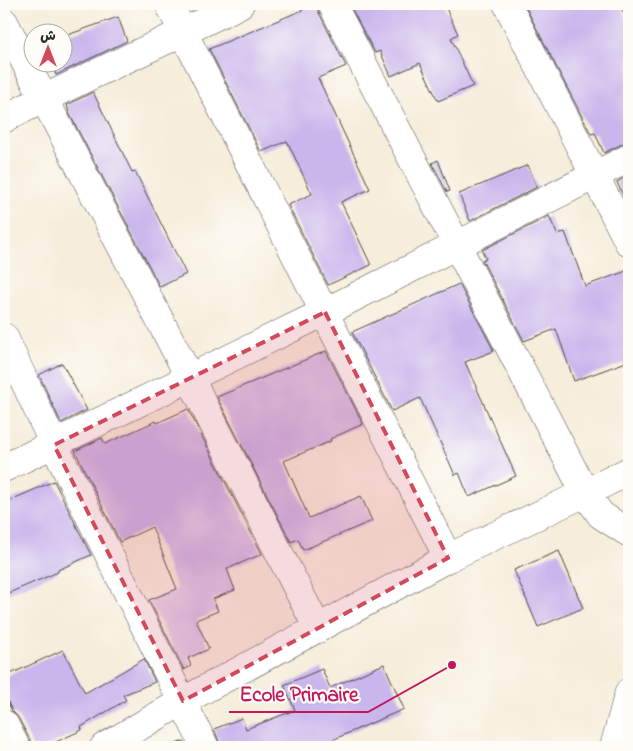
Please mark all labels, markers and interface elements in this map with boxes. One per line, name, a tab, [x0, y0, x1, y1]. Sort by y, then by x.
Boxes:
north arrow	[22, 22, 72, 72]
text: ش	[40, 26, 56, 47]
callout: Ecole Primaire	[229, 676, 368, 712]
text: Ecole Primaire	[239, 681, 359, 711]

